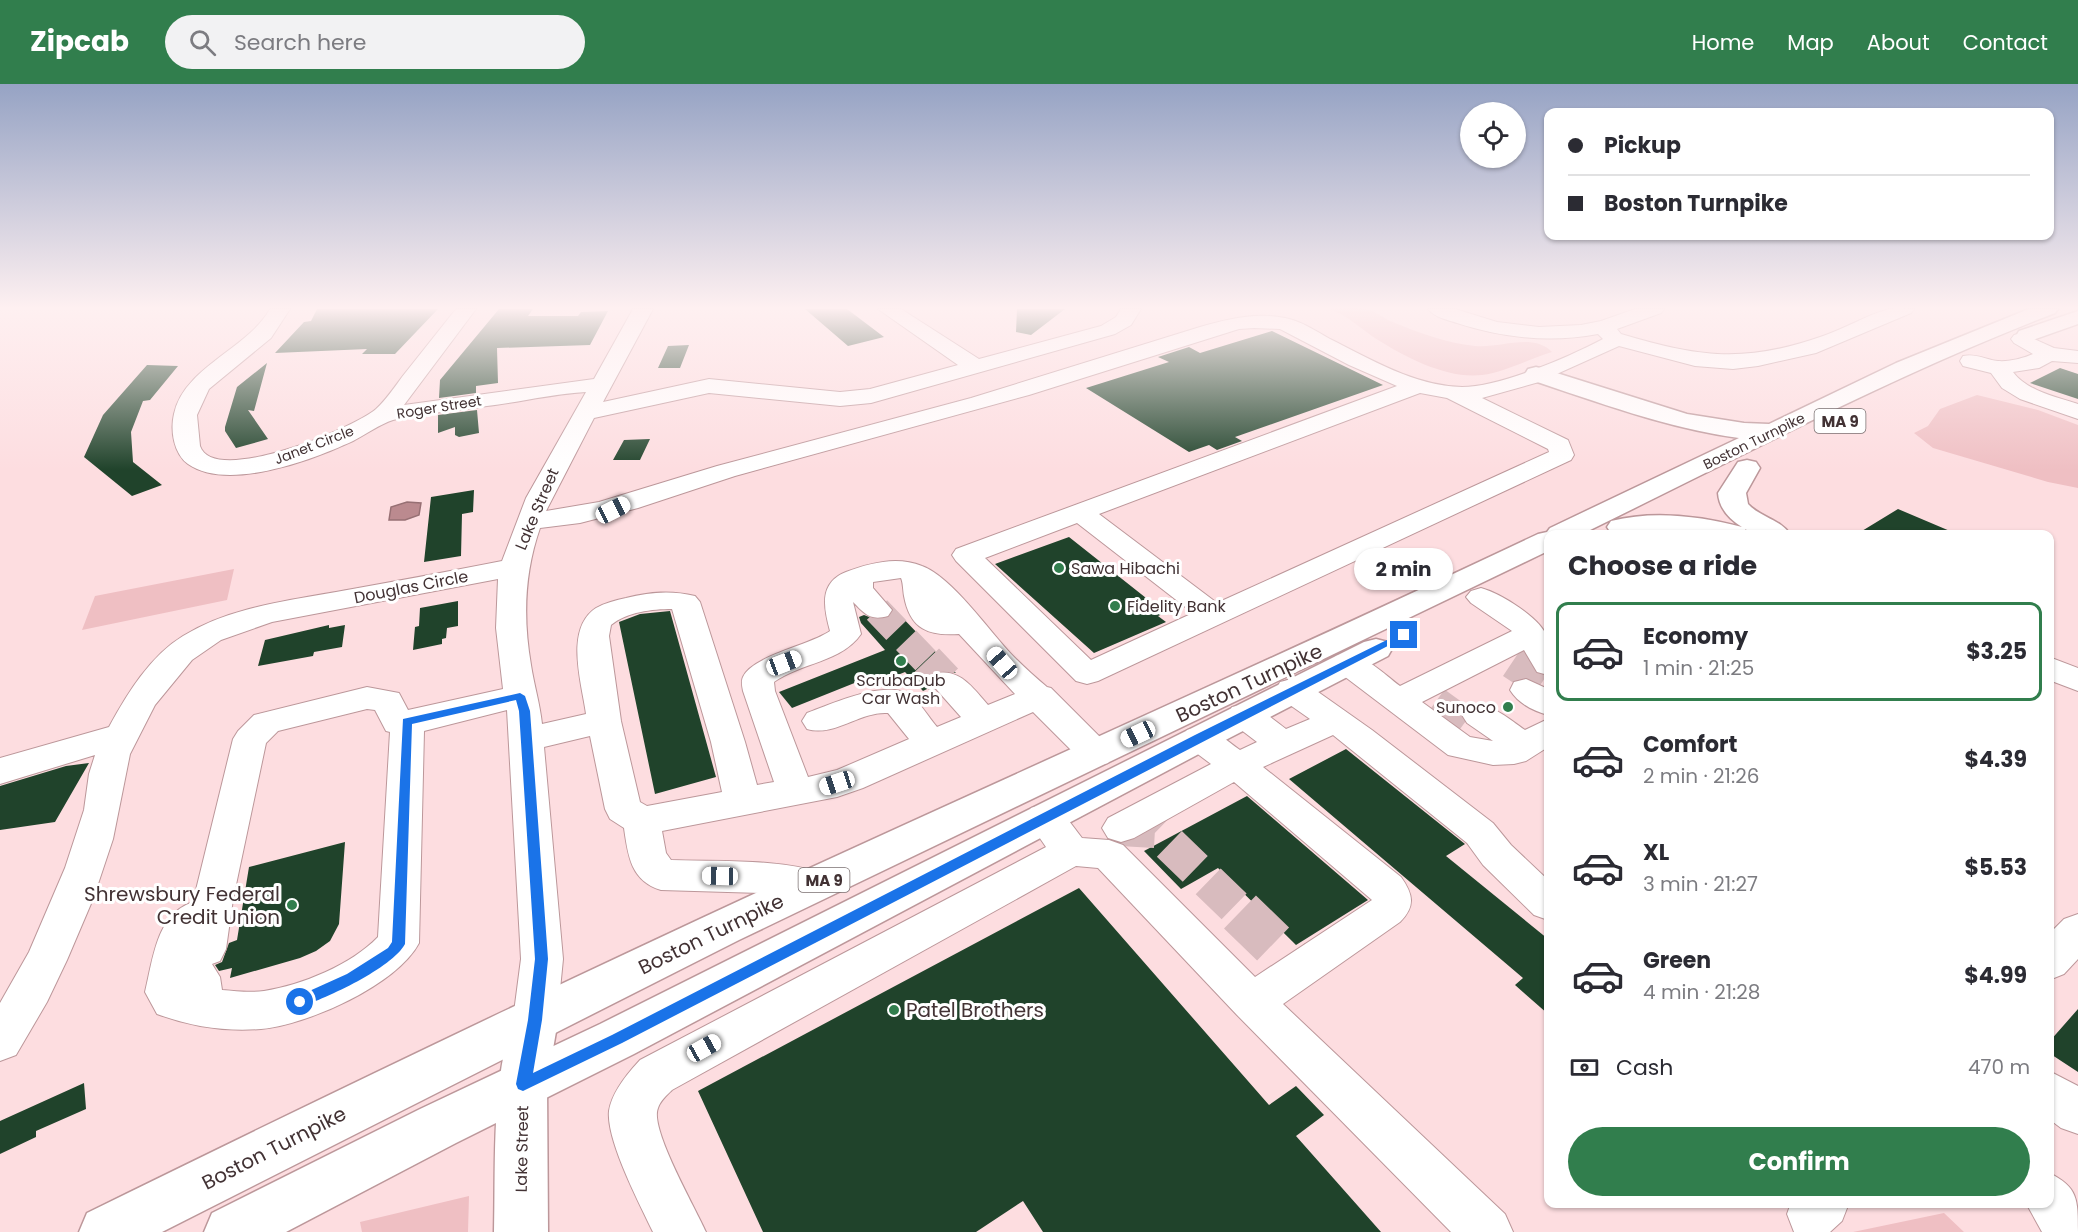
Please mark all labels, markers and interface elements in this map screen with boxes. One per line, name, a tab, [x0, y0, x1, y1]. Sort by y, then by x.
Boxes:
search box	[165, 15, 585, 69]
text: Zipcab	[30, 22, 129, 61]
icon: search	[186, 26, 219, 59]
text: Search here	[234, 27, 366, 58]
text: Home	[1692, 28, 1754, 57]
text: Map	[1787, 28, 1834, 57]
text: About	[1867, 28, 1930, 57]
text: Contact	[1963, 28, 2048, 57]
map controls	[1460, 102, 1526, 168]
button: locate	[1460, 102, 1526, 168]
text: Pickup	[1604, 130, 1681, 161]
text: Boston Turnpike	[1604, 188, 1788, 219]
street label: Roger Street	[395, 390, 483, 424]
street label: Boston Turnpike	[1700, 408, 1809, 474]
road number: MA 9	[1814, 409, 1866, 433]
street label: Janet Circle	[271, 421, 357, 469]
street label: Lake Street	[509, 464, 565, 554]
car	[593, 494, 633, 526]
text: Choose a ride	[1568, 547, 1757, 584]
callout: 2 min	[1354, 548, 1454, 590]
text: 2 min	[1375, 555, 1432, 583]
place label: Sawa Hibachi	[1071, 557, 1180, 580]
marker: Sawa Hibachi	[1052, 561, 1066, 575]
street label: Douglas Circle	[352, 565, 470, 609]
place label: Fidelity Bank	[1127, 595, 1227, 618]
marker: Fidelity Bank	[1108, 599, 1122, 613]
route end	[1390, 621, 1417, 648]
text: Economy	[1643, 621, 1748, 652]
icon: car	[1571, 625, 1625, 679]
text: $3.25	[1966, 636, 2027, 667]
street label: Boston Turnpike	[1171, 637, 1327, 729]
car	[983, 644, 1021, 682]
car	[764, 648, 804, 678]
marker: ScrubaDub Car Wash	[894, 654, 908, 668]
text: 1 min · 21:25	[1643, 654, 1754, 682]
place label: ScrubaDub Car Wash	[856, 669, 946, 710]
place label: Sunoco	[1436, 696, 1496, 719]
marker: Sunoco	[1501, 700, 1515, 714]
car	[1118, 718, 1158, 750]
text: Comfort	[1643, 729, 1737, 760]
icon: car	[1571, 733, 1625, 787]
text: $4.39	[1965, 744, 2027, 775]
text: 2 min · 21:26	[1643, 762, 1759, 790]
car	[817, 769, 857, 797]
text: XL	[1643, 837, 1669, 868]
icon: car	[1571, 841, 1625, 895]
text: $5.53	[1964, 852, 2027, 883]
car	[702, 867, 738, 885]
road number: MA 9	[798, 868, 850, 892]
text: 3 min · 21:27	[1643, 870, 1758, 898]
place label: Shrewsbury Federal Credit Union	[84, 880, 280, 931]
street label: Boston Turnpike	[634, 887, 788, 981]
marker: Shrewsbury Federal Credit Union	[285, 898, 299, 912]
text: Green	[1643, 945, 1711, 976]
icon: car	[1571, 949, 1625, 1003]
text: $4.99	[1964, 960, 2027, 991]
text: 4 min · 21:28	[1643, 978, 1760, 1006]
route start	[286, 988, 313, 1015]
place label: Patel Brothers	[906, 996, 1044, 1024]
marker: Patel Brothers	[887, 1003, 901, 1017]
car	[684, 1031, 724, 1065]
icon: cash	[1568, 1051, 1601, 1084]
text: Cash	[1616, 1052, 1673, 1083]
text: 470 m	[1968, 1053, 2030, 1081]
street label: Boston Turnpike	[197, 1099, 351, 1197]
street label: Lake Street	[510, 1105, 534, 1193]
button: Confirm	[1568, 1127, 2030, 1196]

